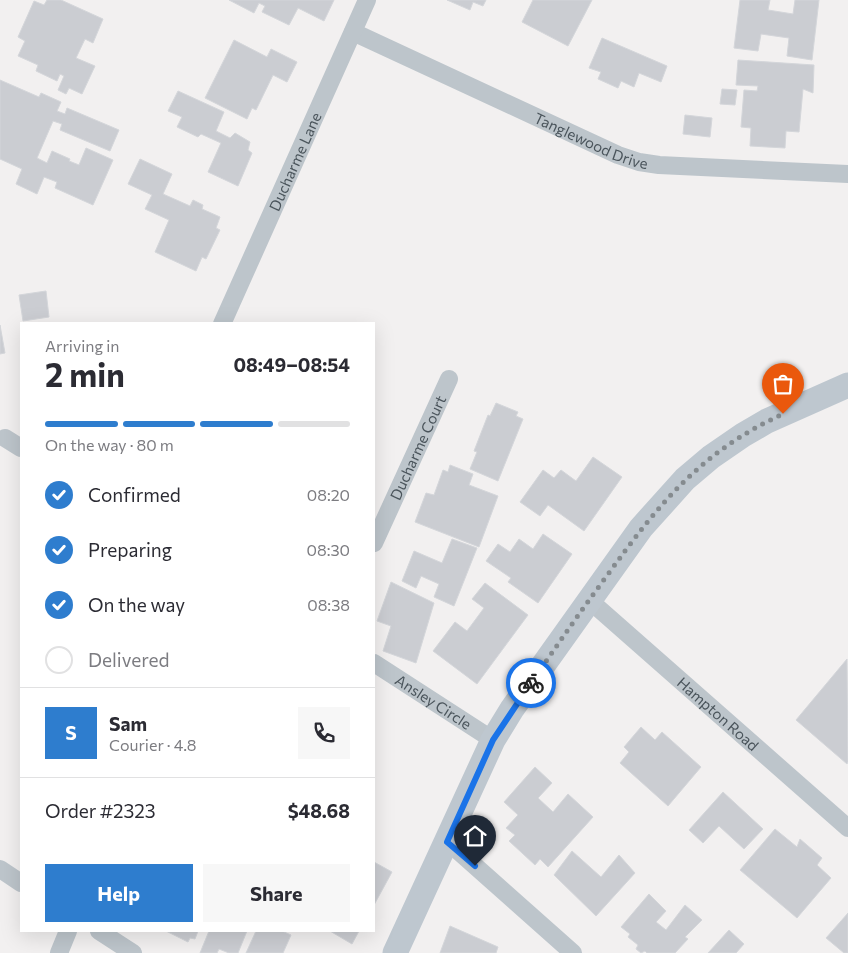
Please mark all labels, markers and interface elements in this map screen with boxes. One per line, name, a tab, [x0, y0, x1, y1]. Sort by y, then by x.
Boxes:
street label: Tanglewood Drive	[532, 108, 649, 172]
street label: Ducharme Lane	[265, 109, 325, 214]
text: Arriving in	[45, 336, 119, 355]
text: 08:49–08:54	[233, 353, 350, 376]
text: 2 min	[45, 354, 125, 394]
pin	[762, 363, 804, 414]
icon: bag	[769, 370, 797, 398]
street label: Ducharme Court	[386, 392, 449, 503]
text: On the way · 80 m	[45, 435, 174, 454]
icon: check	[45, 481, 73, 509]
text: Confirmed	[88, 483, 181, 506]
text: 08:20	[307, 485, 350, 504]
icon: check	[45, 536, 73, 564]
text: Preparing	[88, 538, 172, 561]
text: 08:30	[307, 540, 350, 559]
icon: check	[45, 591, 73, 619]
text: On the way	[88, 593, 185, 616]
text: 08:38	[307, 595, 350, 614]
text: Delivered	[88, 648, 169, 671]
courier	[506, 658, 556, 708]
icon: bike	[517, 669, 545, 697]
street label: Ansley Circle	[392, 670, 475, 733]
street label: Hampton Road	[674, 673, 763, 754]
button: phone	[298, 707, 350, 759]
text: Sam	[109, 712, 147, 735]
text: S	[65, 721, 77, 744]
text: Courier · 4.8	[109, 735, 196, 754]
text: Order #2323	[45, 799, 156, 822]
text: $48.68	[288, 799, 350, 822]
pin	[454, 815, 496, 866]
icon: home	[461, 822, 489, 850]
button: Help	[45, 864, 193, 922]
button: Share	[203, 864, 350, 922]

